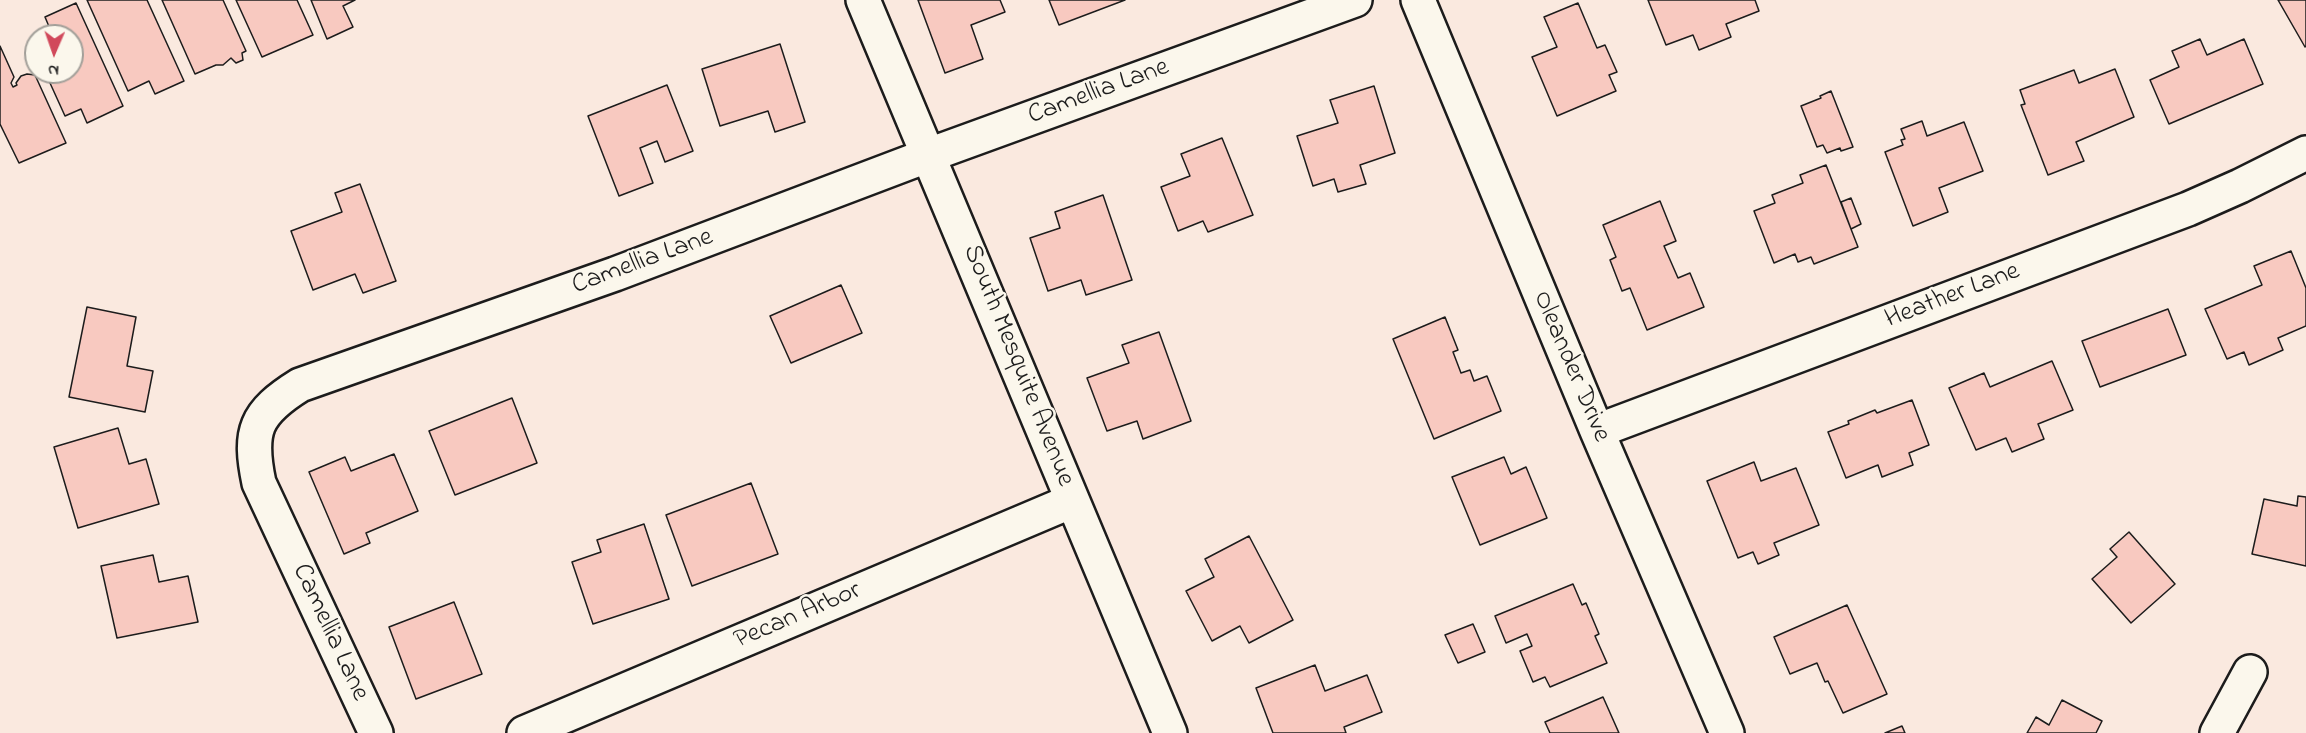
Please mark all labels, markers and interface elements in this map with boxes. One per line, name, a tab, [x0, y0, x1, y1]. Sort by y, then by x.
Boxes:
north arrow	[24, 24, 84, 84]
street label: Camellia Lane	[1024, 53, 1174, 133]
text: N	[48, 58, 59, 82]
street label: Camellia Lane	[568, 223, 718, 303]
street label: South Mesquite Avenue	[954, 240, 1080, 492]
street label: Heather Lane	[1881, 257, 2025, 337]
street label: Oleander Drive	[1524, 287, 1616, 447]
street label: Camellia Lane	[283, 559, 375, 707]
street label: Pecan Arbor	[730, 576, 866, 658]

